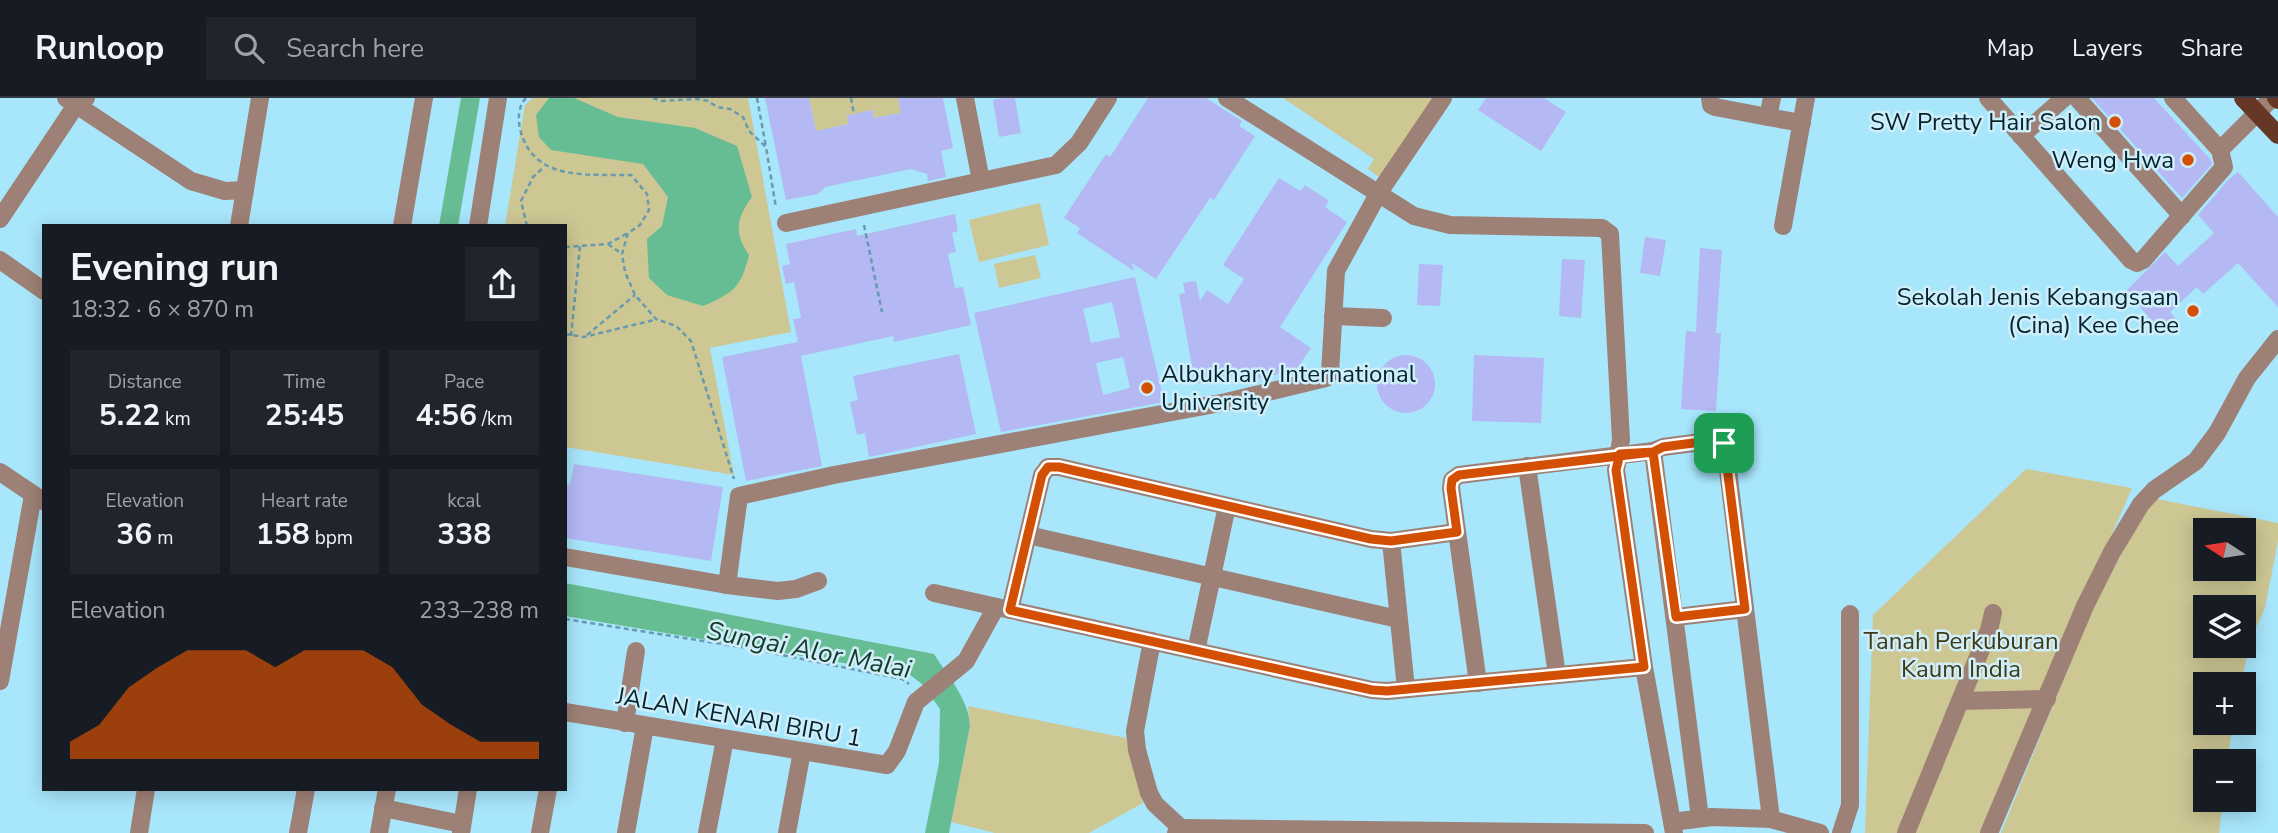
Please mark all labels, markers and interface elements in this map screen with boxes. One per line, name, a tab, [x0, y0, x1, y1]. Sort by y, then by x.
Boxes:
search box	[206, 17, 696, 80]
text: Runloop	[35, 26, 164, 71]
icon: search	[230, 29, 268, 67]
text: Search here	[286, 31, 424, 66]
text: Map	[1987, 32, 2034, 64]
text: Layers	[2072, 32, 2143, 64]
text: Share	[2181, 32, 2243, 64]
place label: SW Pretty Hair Salon	[1870, 106, 2101, 138]
marker: SW Pretty Hair Salon	[2107, 114, 2123, 130]
place label: Weng Hwa	[2051, 144, 2174, 176]
marker: Weng Hwa	[2180, 152, 2196, 168]
text: Evening run	[70, 242, 279, 293]
button: share	[465, 247, 539, 321]
place label: Sekolah Jenis Kebangsaan (Cina) Kee Chee	[1897, 281, 2179, 341]
text: 18:32 · 6 × 870 m	[70, 294, 254, 325]
marker: Sekolah Jenis Kebangsaan (Cina) Kee Chee	[2185, 303, 2201, 319]
place label: Albukhary International University	[1161, 358, 1416, 418]
text: Distance	[108, 369, 182, 395]
text: Time	[283, 369, 326, 395]
text: Pace	[444, 369, 484, 395]
marker: Albukhary International University	[1139, 380, 1155, 396]
text: 5.22	[99, 395, 160, 436]
text: 25:45	[265, 395, 344, 436]
text: 4:56	[415, 395, 477, 436]
text: km	[160, 406, 191, 432]
text: /km	[477, 406, 513, 432]
pin	[1694, 413, 1754, 473]
icon: arrive	[1705, 424, 1743, 462]
text: Elevation	[105, 488, 184, 514]
text: Heart rate	[261, 488, 348, 514]
text: kcal	[447, 488, 481, 514]
text: 36	[116, 514, 152, 555]
text: 158	[256, 514, 310, 555]
text: 338	[437, 514, 491, 555]
north arrow	[2193, 518, 2256, 581]
map controls	[2193, 518, 2256, 812]
text: m	[152, 525, 173, 551]
text: bpm	[310, 525, 353, 551]
text: Elevation	[70, 595, 165, 626]
text: 233–238 m	[419, 595, 539, 626]
button: layers	[2193, 595, 2256, 658]
water label: Sungai Alor Malai	[704, 613, 915, 687]
park label: Tanah Perkuburan Kaum India	[1863, 625, 2059, 685]
button: +	[2193, 672, 2256, 735]
street label: JALAN KENARI BIRU 1	[613, 680, 864, 754]
button: −	[2193, 749, 2256, 812]

